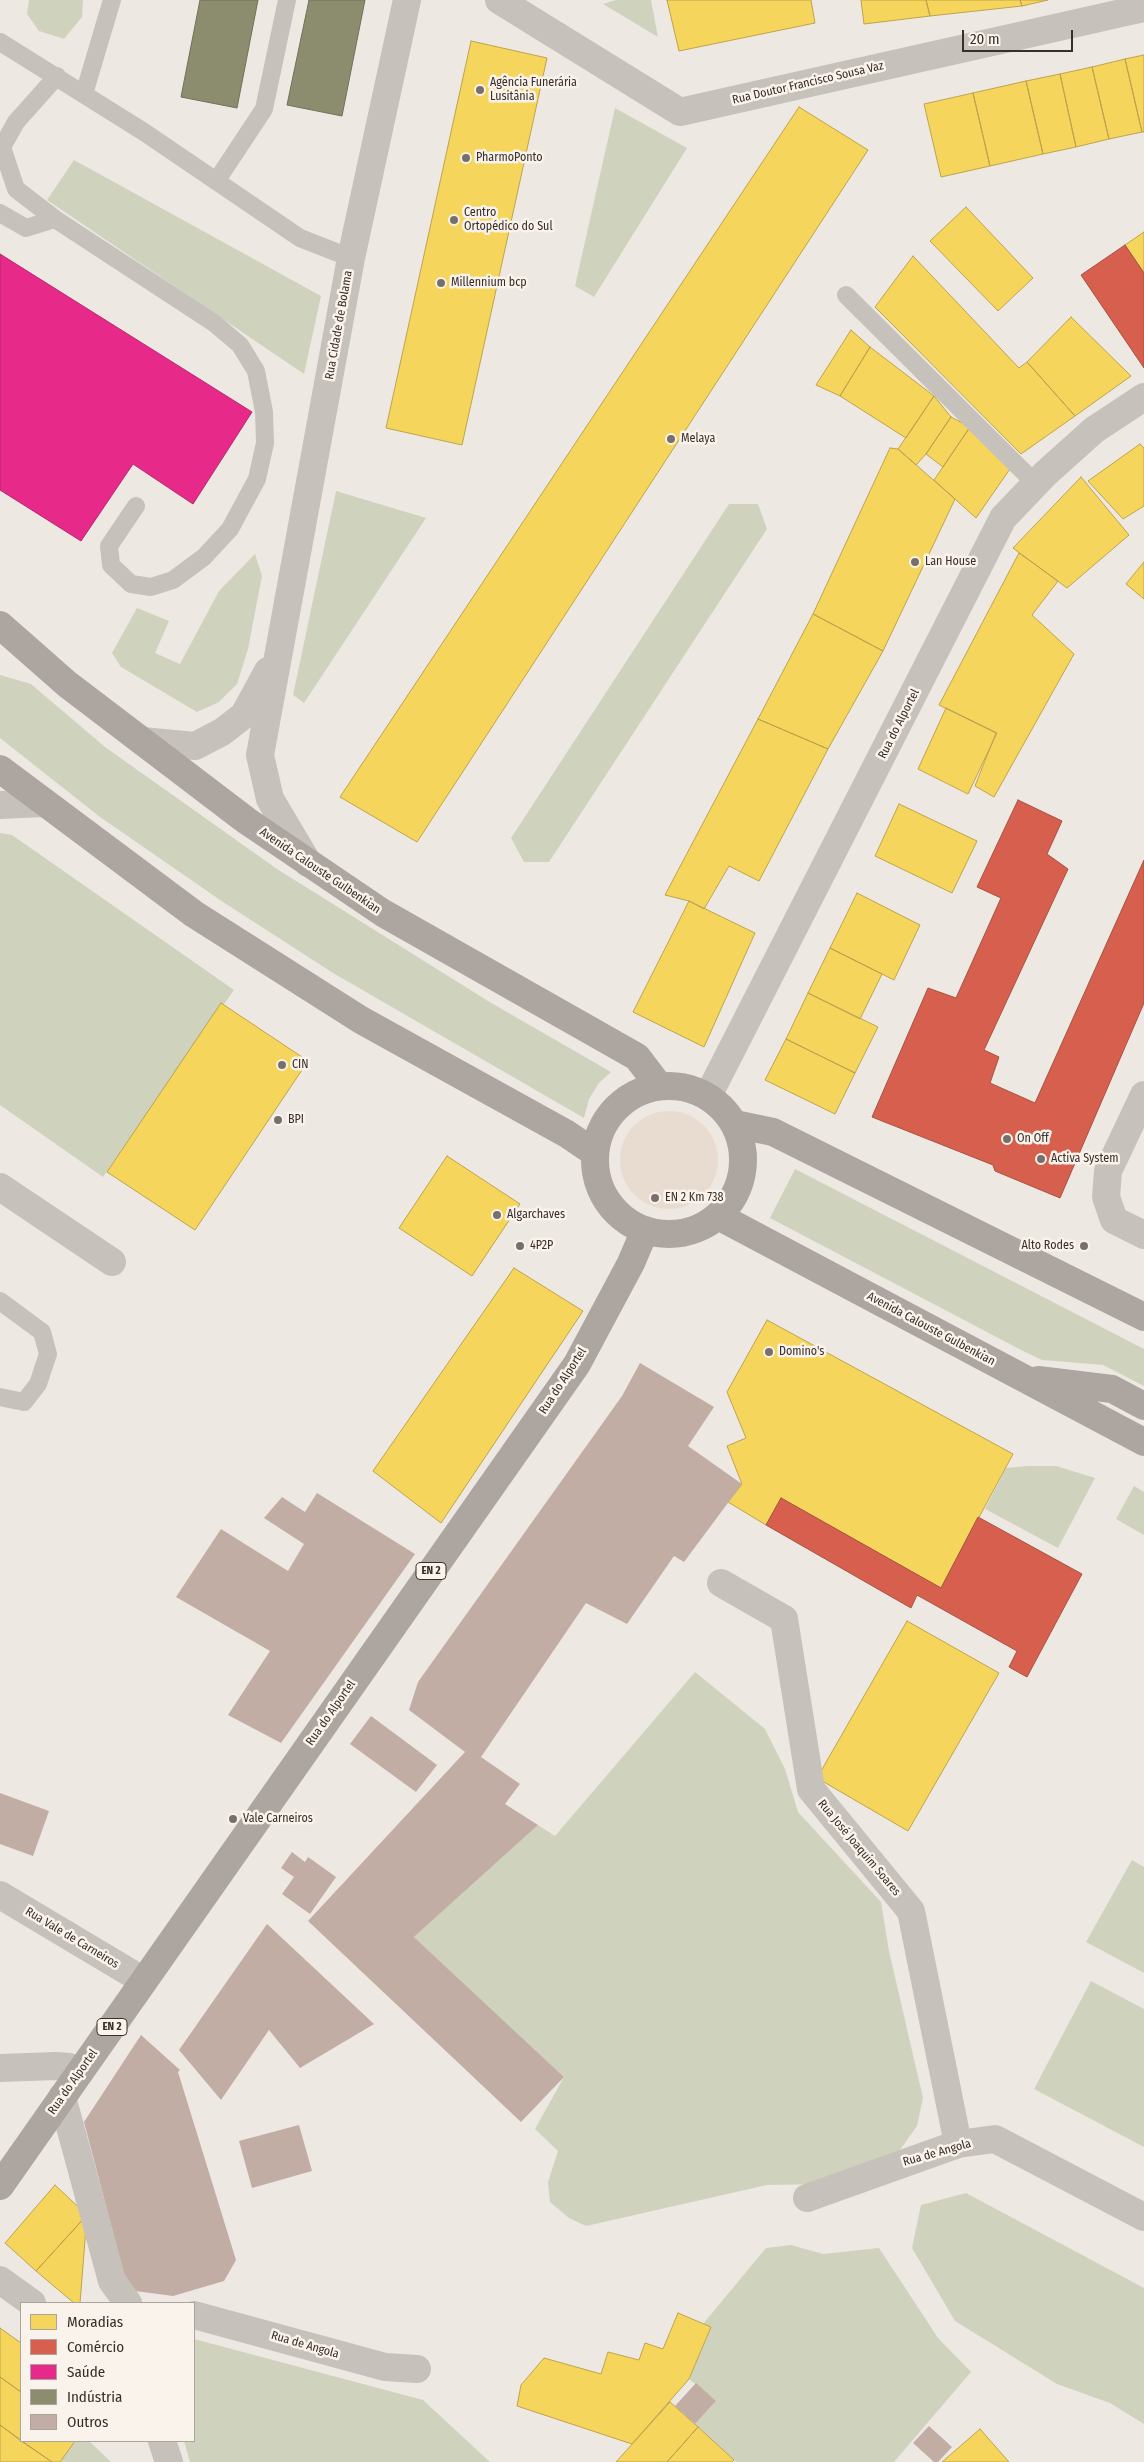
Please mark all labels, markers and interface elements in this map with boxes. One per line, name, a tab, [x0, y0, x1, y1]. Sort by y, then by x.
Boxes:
scale bar	[964, 20, 1075, 52]
text: 20 m	[970, 30, 1000, 48]
street label: Rua Doutor Francisco Sousa Vaz	[731, 59, 885, 107]
place label: Agência Funerária Lusitânia	[490, 76, 577, 104]
marker: Agência Funerária Lusitânia	[474, 84, 486, 96]
place label: PharmoPonto	[476, 151, 543, 165]
marker: PharmoPonto	[460, 152, 472, 164]
place label: Centro Ortopédico do Sul	[464, 206, 553, 234]
marker: Centro Ortopédico do Sul	[448, 214, 460, 226]
street label: Rua Cidade de Bolama	[322, 269, 356, 381]
place label: Millennium bcp	[451, 276, 527, 290]
marker: Millennium bcp	[435, 277, 447, 289]
place label: Melaya	[681, 432, 715, 446]
marker: Melaya	[665, 433, 677, 445]
place label: Lan House	[925, 555, 976, 569]
marker: Lan House	[909, 556, 921, 568]
street label: Rua do Alportel	[875, 687, 923, 761]
street label: Avenida Calouste Gulbenkian	[257, 825, 383, 917]
place label: CIN	[292, 1058, 309, 1072]
marker: CIN	[276, 1059, 288, 1071]
place label: BPI	[288, 1113, 304, 1127]
marker: BPI	[272, 1114, 284, 1126]
place label: On Off	[1017, 1132, 1049, 1146]
marker: On Off	[1001, 1133, 1013, 1145]
place label: Activa System	[1051, 1152, 1118, 1166]
marker: Activa System	[1035, 1153, 1047, 1165]
place label: EN 2 Km 738	[665, 1191, 723, 1205]
marker: EN 2 Km 738	[649, 1192, 661, 1204]
place label: Algarchaves	[507, 1208, 565, 1222]
marker: Algarchaves	[491, 1209, 503, 1221]
place label: 4P2P	[530, 1239, 553, 1253]
place label: Alto Rodes	[1021, 1239, 1074, 1253]
marker: 4P2P	[514, 1240, 526, 1252]
marker: Alto Rodes	[1078, 1240, 1090, 1252]
street label: Avenida Calouste Gulbenkian	[865, 1289, 997, 1369]
street label: Rua do Alportel	[536, 1345, 590, 1417]
place label: Domino's	[779, 1345, 824, 1359]
marker: Domino's	[763, 1346, 775, 1358]
road number: EN 2	[416, 1562, 446, 1580]
street label: Rua do Alportel	[303, 1678, 359, 1748]
street label: Rua José Joaquim Soares	[815, 1797, 903, 1899]
place label: Vale Carneiros	[243, 1812, 313, 1826]
marker: Vale Carneiros	[227, 1813, 239, 1825]
street label: Rua Vale de Carneiros	[23, 1904, 121, 1972]
road number: EN 2	[97, 2018, 127, 2035]
street label: Rua do Alportel	[45, 2047, 101, 2117]
street label: Rua de Angola	[901, 2136, 973, 2170]
legend	[20, 2302, 195, 2442]
text: Moradias	[67, 2313, 123, 2331]
street label: Rua de Angola	[269, 2328, 341, 2362]
text: Comércio	[67, 2338, 124, 2356]
text: Saúde	[67, 2363, 105, 2381]
text: Indústria	[67, 2388, 122, 2406]
text: Outros	[67, 2413, 108, 2431]

